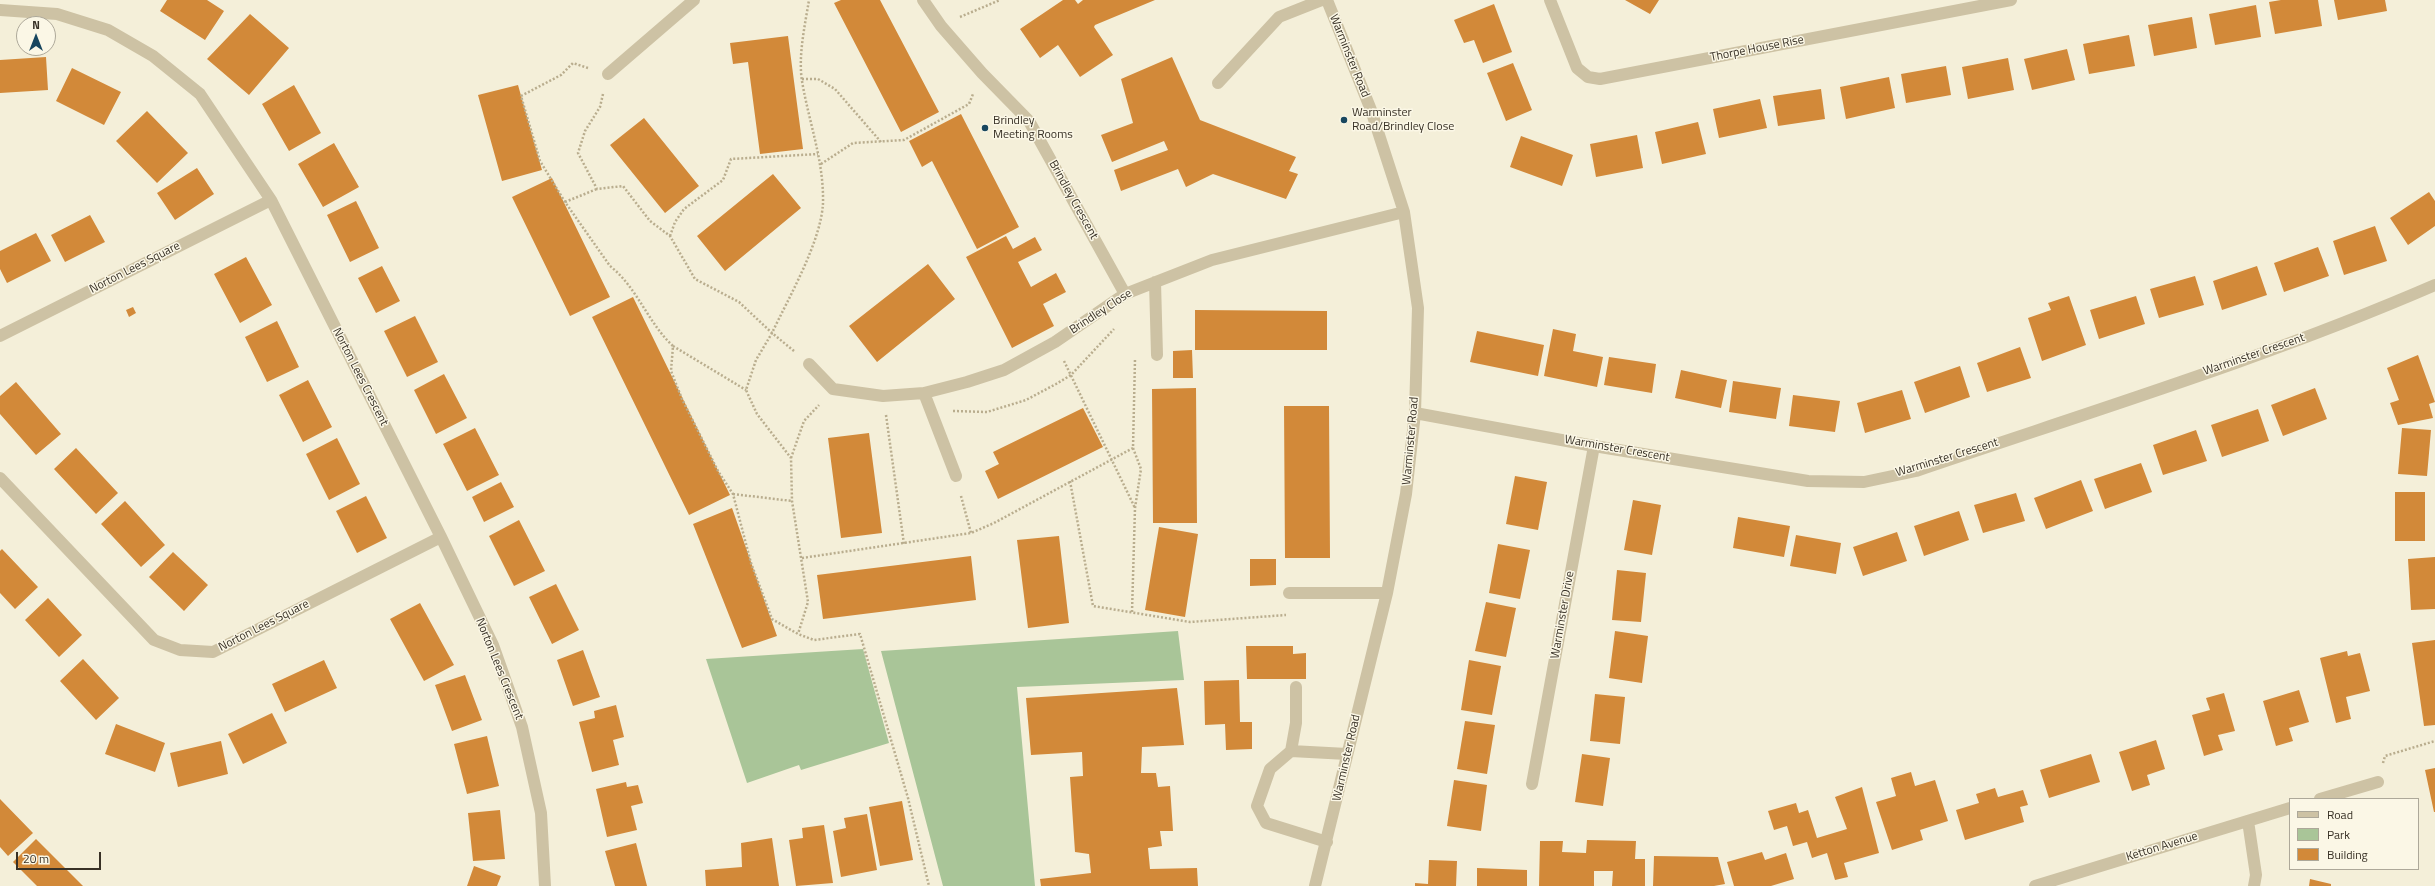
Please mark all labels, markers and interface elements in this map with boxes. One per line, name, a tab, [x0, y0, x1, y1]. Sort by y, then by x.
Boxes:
street label: Warminster Road	[1326, 12, 1372, 100]
north arrow	[16, 16, 56, 56]
text: N	[32, 17, 40, 33]
street label: Thorpe House Rise	[1709, 33, 1805, 65]
place label: Warminster Road/Brindley Close	[1352, 106, 1454, 134]
place label: Brindley Meeting Rooms	[993, 114, 1073, 142]
marker: Warminster Road/Brindley Close	[1339, 115, 1349, 125]
marker: Brindley Meeting Rooms	[980, 123, 990, 133]
street label: Brindley Crescent	[1045, 158, 1101, 242]
street label: Norton Lees Square	[87, 239, 183, 297]
street label: Brindley Close	[1067, 287, 1135, 337]
street label: Norton Lees Crescent	[329, 326, 391, 428]
street label: Warminster Crescent	[2201, 331, 2307, 379]
street label: Warminster Road	[1400, 396, 1422, 486]
street label: Warminster Crescent	[1563, 433, 1671, 465]
street label: Warminster Crescent	[1894, 436, 2000, 480]
street label: Warminster Drive	[1548, 570, 1578, 660]
street label: Norton Lees Square	[216, 597, 312, 655]
street label: Norton Lees Crescent	[472, 616, 526, 722]
street label: Warminster Road	[1330, 713, 1364, 803]
legend	[2289, 798, 2419, 870]
text: Road	[2327, 805, 2353, 824]
text: Park	[2327, 825, 2350, 844]
street label: Ketton Avenue	[2124, 829, 2200, 865]
scale bar	[18, 844, 103, 870]
text: Building	[2327, 845, 2368, 864]
text: 20 m	[23, 849, 49, 868]

